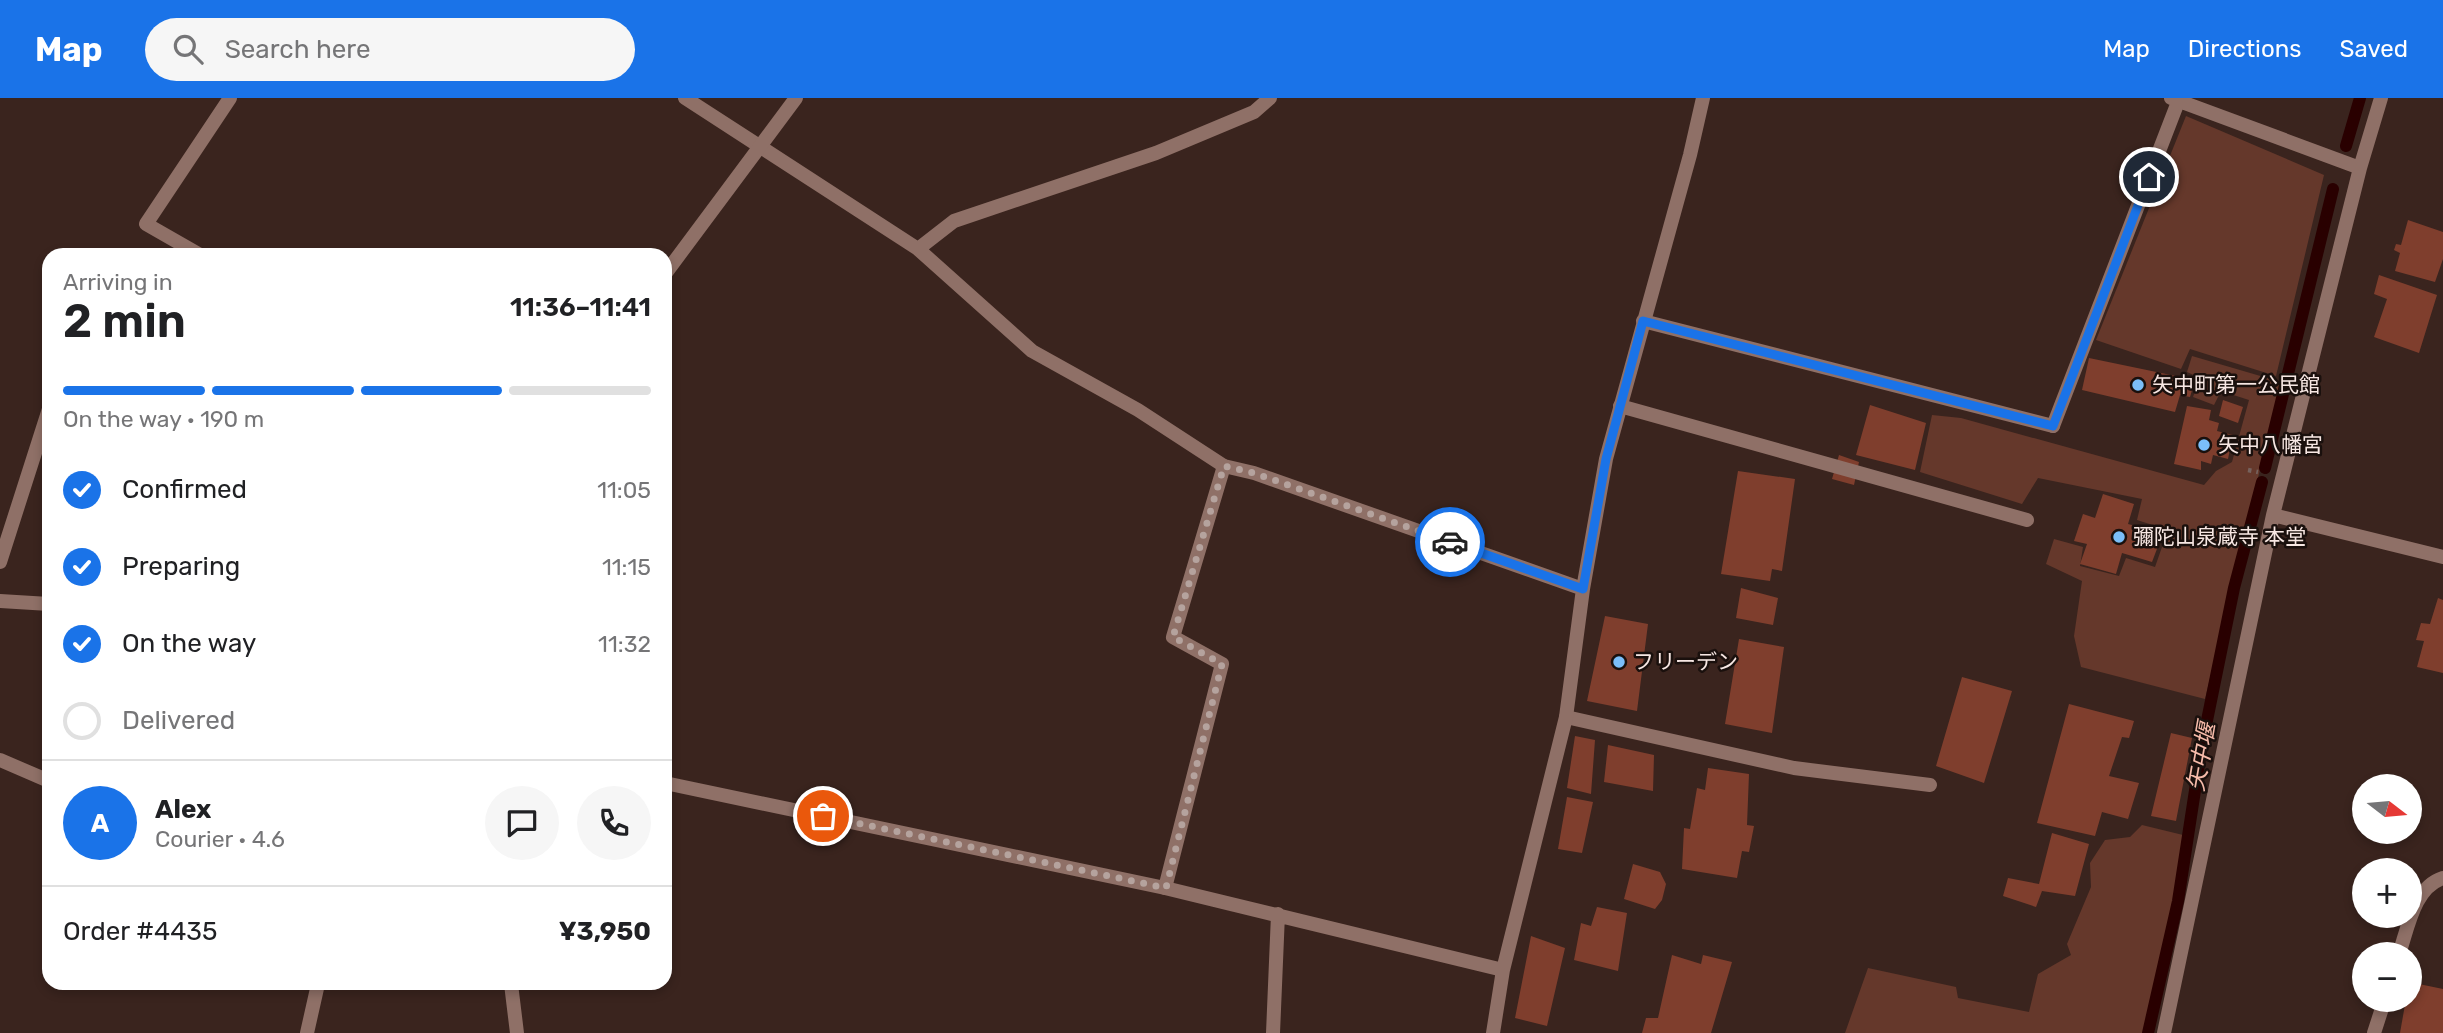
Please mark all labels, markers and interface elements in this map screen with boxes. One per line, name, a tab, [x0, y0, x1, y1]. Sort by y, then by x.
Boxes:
search box	[145, 18, 635, 81]
text: Map	[35, 30, 103, 69]
icon: search	[169, 30, 207, 68]
text: Search here	[225, 34, 370, 65]
text: Map	[2103, 35, 2150, 63]
text: Directions	[2188, 35, 2301, 63]
text: Saved	[2339, 35, 2408, 63]
pin	[2119, 147, 2179, 207]
icon: home	[2130, 158, 2168, 196]
text: Arriving in	[63, 268, 173, 296]
text: 11:36–11:41	[510, 292, 651, 323]
text: 2 min	[63, 294, 186, 349]
place label: 矢中町第一公民館	[2152, 372, 2320, 397]
marker: 矢中町第一公民館	[2130, 377, 2146, 393]
text: On the way · 190 m	[63, 405, 264, 433]
place label: 矢中八幡宮	[2218, 432, 2323, 457]
marker: 矢中八幡宮	[2196, 437, 2212, 453]
icon: check	[63, 471, 101, 509]
text: Confirmed	[122, 474, 247, 505]
text: 11:05	[597, 476, 651, 504]
courier	[1415, 507, 1485, 577]
icon: car	[1431, 523, 1469, 561]
place label: 彌陀山泉蔵寺 本堂	[2133, 524, 2306, 549]
marker: 彌陀山泉蔵寺 本堂	[2111, 529, 2127, 545]
icon: check	[63, 548, 101, 586]
text: Preparing	[122, 551, 240, 582]
text: 11:15	[602, 553, 651, 581]
icon: check	[63, 625, 101, 663]
text: On the way	[122, 628, 256, 659]
text: 11:32	[598, 630, 651, 658]
place label: フリーデン	[1633, 649, 1738, 674]
marker: フリーデン	[1611, 654, 1627, 670]
text: Delivered	[122, 705, 235, 736]
water label: 矢中堰	[2181, 717, 2221, 793]
north arrow	[2352, 774, 2422, 844]
map controls	[2352, 774, 2422, 1012]
button: chat	[485, 786, 559, 860]
button: phone	[577, 786, 651, 860]
pin	[793, 786, 853, 846]
text: Alex	[155, 794, 211, 825]
icon: bag	[804, 797, 842, 835]
text: A	[91, 808, 109, 839]
text: Courier · 4.6	[155, 825, 285, 853]
button: +	[2352, 858, 2422, 928]
text: Order #4435	[63, 916, 217, 947]
text: ¥3,950	[559, 916, 651, 947]
button: −	[2352, 942, 2422, 1012]

